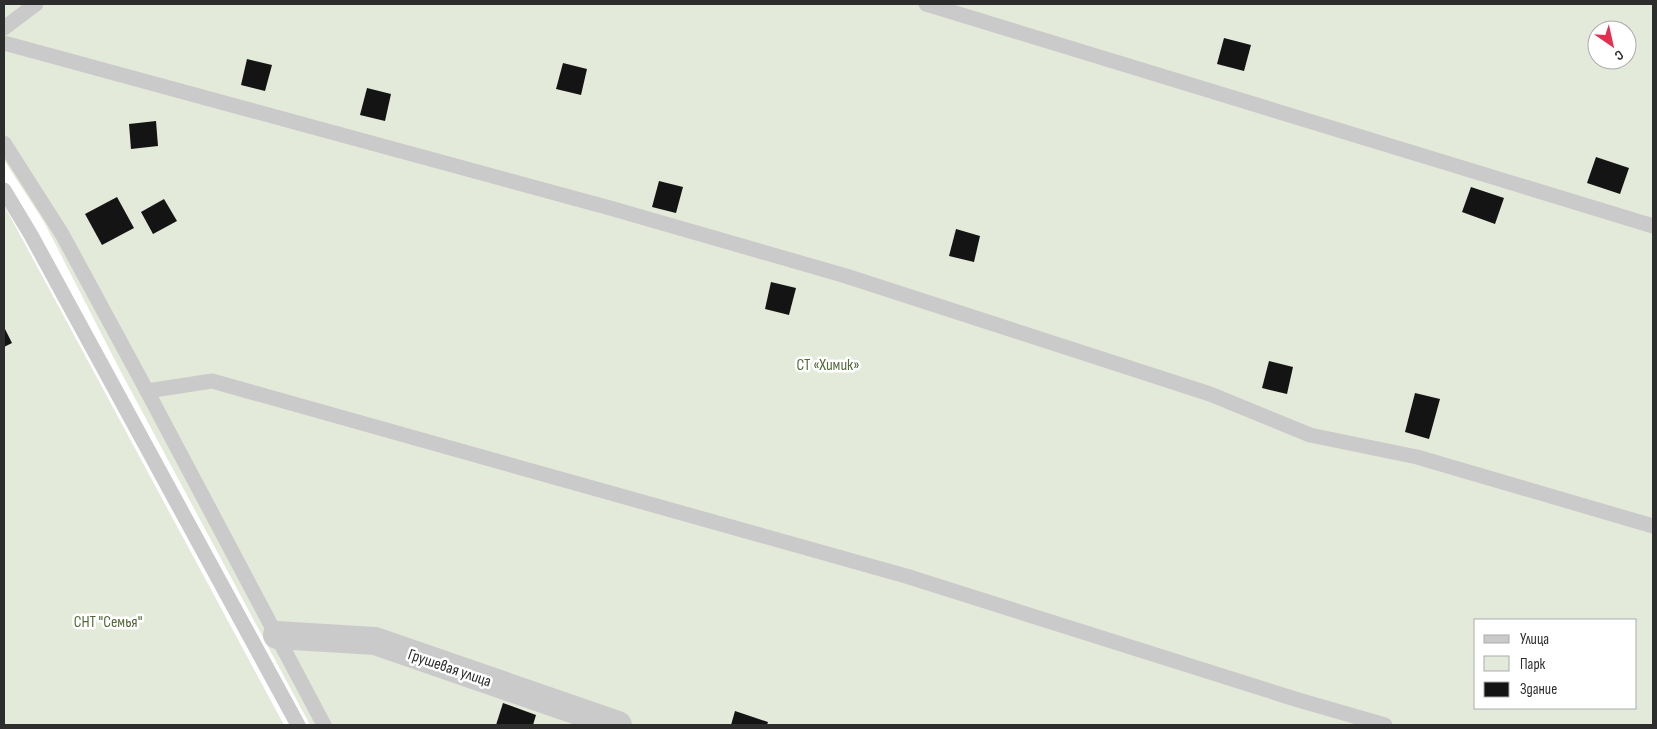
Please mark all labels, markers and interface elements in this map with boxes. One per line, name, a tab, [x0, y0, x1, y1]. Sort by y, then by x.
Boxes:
north arrow	[1587, 20, 1637, 70]
text: С	[1611, 46, 1627, 64]
park label: СТ «Химик»	[796, 356, 860, 375]
park label: СНТ "Семья"	[74, 613, 142, 632]
legend	[1474, 619, 1637, 709]
text: Улица	[1520, 630, 1549, 649]
street label: Грушевая улица	[405, 645, 494, 692]
text: Парк	[1520, 655, 1546, 674]
text: Здание	[1520, 680, 1557, 699]

